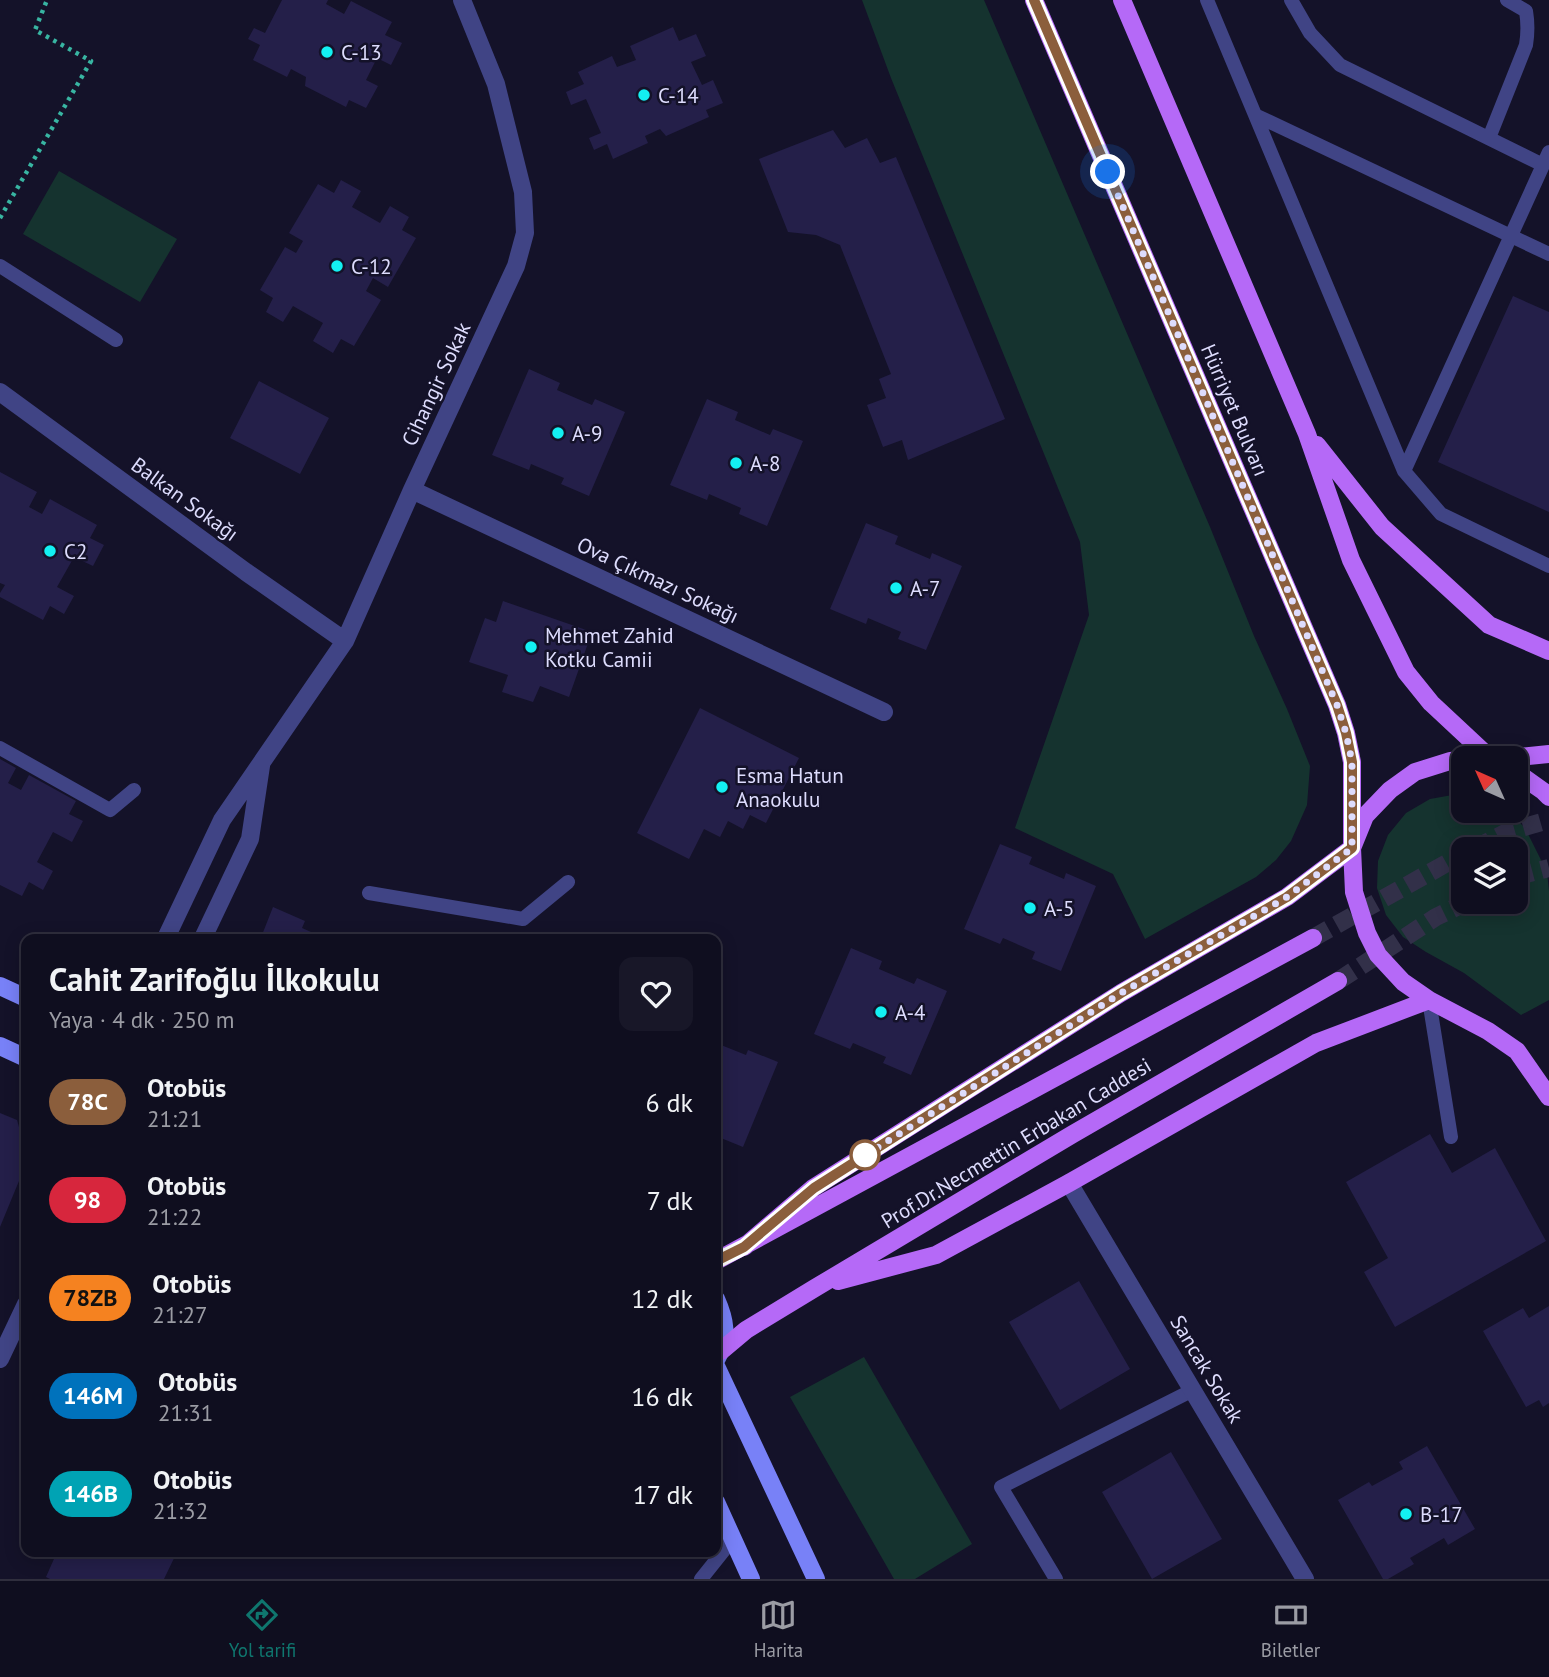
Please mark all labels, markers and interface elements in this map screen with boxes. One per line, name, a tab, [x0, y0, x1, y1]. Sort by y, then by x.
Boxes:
place label: C-13	[341, 39, 382, 66]
marker: C-13	[319, 44, 335, 60]
place label: C-14	[658, 82, 699, 109]
marker: C-14	[636, 87, 652, 103]
your location	[1090, 154, 1125, 189]
place label: C-12	[351, 253, 392, 280]
marker: C-12	[329, 258, 345, 274]
street label: Cihangir Sokak	[396, 318, 476, 450]
street label: Hürriyet Bulvarı	[1195, 340, 1275, 480]
place label: A-9	[572, 420, 602, 447]
marker: A-9	[550, 425, 566, 441]
place label: A-8	[750, 450, 780, 477]
street label: Balkan Sokağı	[126, 451, 244, 547]
marker: A-8	[728, 455, 744, 471]
street label: Ova Çıkmazı Sokağı	[573, 531, 743, 629]
place label: C2	[64, 538, 87, 565]
marker: C2	[42, 543, 58, 559]
place label: A-7	[910, 575, 940, 602]
marker: A-7	[888, 580, 904, 596]
place label: Mehmet Zahid Kotku Camii	[545, 622, 674, 673]
marker: Mehmet Zahid Kotku Camii	[523, 639, 539, 655]
north arrow	[1451, 746, 1528, 822]
map controls	[1451, 746, 1528, 914]
place label: Esma Hatun Anaokulu	[736, 762, 844, 813]
marker: Esma Hatun Anaokulu	[714, 779, 730, 795]
button: layers	[1451, 837, 1528, 914]
place label: A-5	[1044, 895, 1074, 922]
marker: A-5	[1022, 900, 1038, 916]
text: Cahit Zarifoğlu İlkokulu	[49, 957, 380, 1000]
button: heart	[619, 957, 693, 1031]
place label: A-4	[895, 999, 925, 1026]
marker: A-4	[873, 1004, 889, 1020]
text: Yaya · 4 dk · 250 m	[49, 1005, 234, 1034]
street label: Prof.Dr.Necmettin Erbakan Caddesi	[876, 1052, 1156, 1234]
text: Otobüs	[147, 1071, 226, 1104]
text: 78C	[67, 1086, 108, 1117]
text: 6 dk	[645, 1086, 693, 1119]
text: 21:21	[147, 1104, 202, 1133]
unlabelled marker	[850, 1140, 880, 1170]
text: Otobüs	[147, 1169, 226, 1202]
text: 98	[74, 1184, 101, 1215]
text: 7 dk	[647, 1184, 693, 1217]
text: 21:22	[147, 1202, 202, 1231]
text: Otobüs	[152, 1267, 232, 1300]
text: 78ZB	[63, 1282, 117, 1313]
text: 12 dk	[631, 1282, 693, 1315]
text: 21:27	[152, 1300, 208, 1329]
street label: Sancak Sokak	[1164, 1310, 1250, 1428]
text: Otobüs	[158, 1365, 237, 1398]
text: 146M	[63, 1380, 123, 1411]
text: 16 dk	[631, 1380, 693, 1413]
text: 21:31	[158, 1398, 213, 1427]
text: Otobüs	[153, 1463, 232, 1496]
text: 146B	[63, 1478, 118, 1509]
text: 17 dk	[633, 1478, 693, 1511]
text: 21:32	[153, 1496, 208, 1525]
place label: B-17	[1420, 1501, 1463, 1528]
marker: B-17	[1398, 1506, 1414, 1522]
tab: Yol tarifi	[229, 1596, 296, 1662]
tab: Harita	[754, 1596, 803, 1662]
tab: Biletler	[1261, 1596, 1320, 1662]

